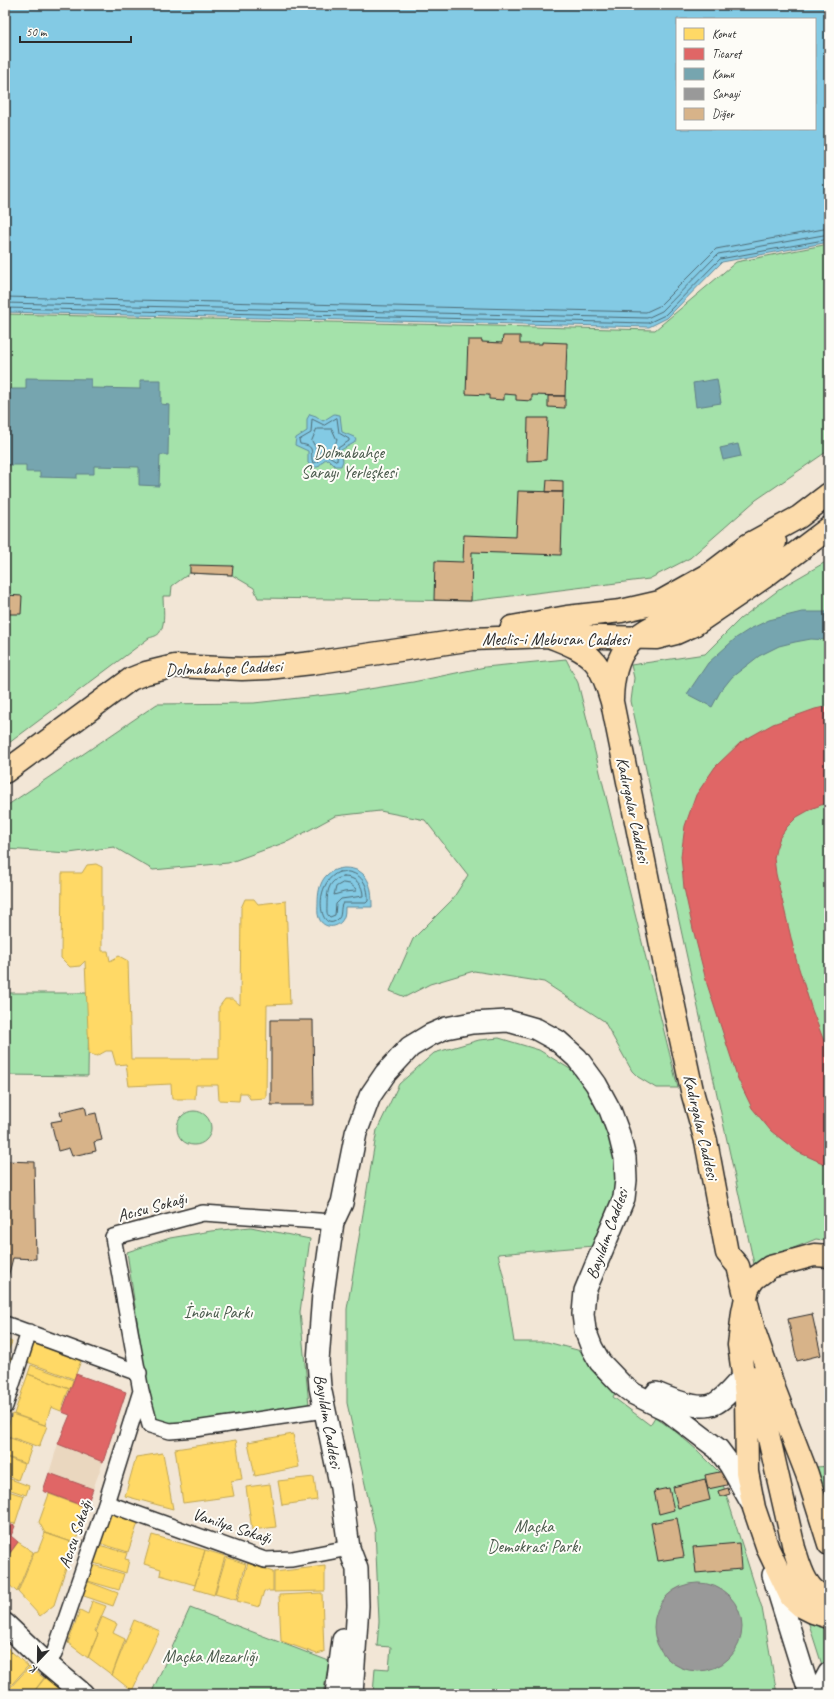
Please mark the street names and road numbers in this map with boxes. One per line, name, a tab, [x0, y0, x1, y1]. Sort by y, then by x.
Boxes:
street label: Meclis-i Mebusan Caddesi	[482, 629, 632, 650]
street label: Dolmabahçe Caddesi	[165, 655, 285, 681]
street label: Kadırgalar Caddesi	[612, 755, 655, 867]
street label: Kadırgalar Caddesi	[679, 1072, 724, 1183]
street label: Bayıldım Caddesi	[581, 1183, 634, 1282]
street label: Acısu Sokağı	[115, 1188, 190, 1226]
street label: Bayıldım Caddesi	[309, 1373, 347, 1472]
street label: Acısu Sokağı	[54, 1496, 97, 1571]
street label: Vanilya Sokağı	[190, 1503, 275, 1549]

